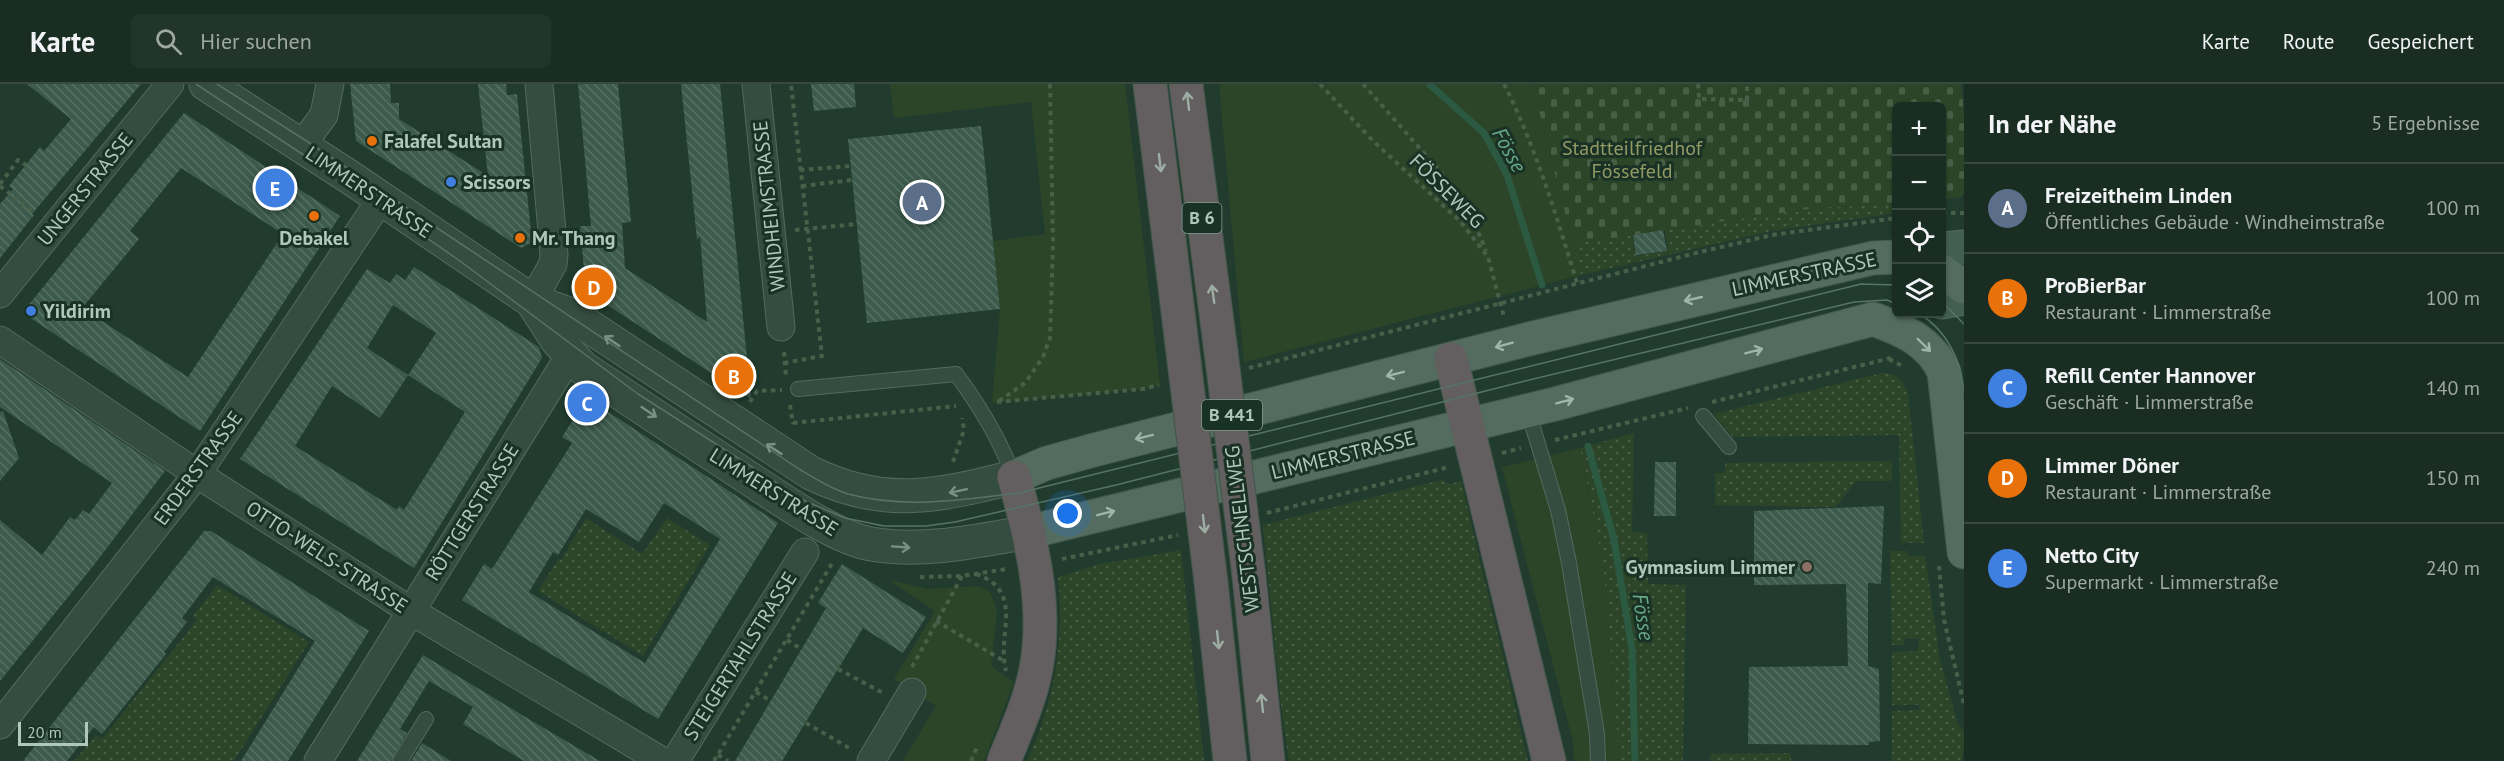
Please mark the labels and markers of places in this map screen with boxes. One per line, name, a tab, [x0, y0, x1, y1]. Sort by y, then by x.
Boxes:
place label: Falafel Sultan	[384, 128, 502, 154]
marker: Falafel Sultan	[365, 134, 379, 148]
pin: E	[256, 166, 294, 210]
place label: Scissors	[463, 169, 531, 195]
marker: Scissors	[444, 175, 458, 189]
pin: A	[902, 180, 942, 224]
marker: Debakel	[307, 209, 321, 223]
place label: Debakel	[279, 225, 349, 251]
place label: Mr. Thang	[532, 225, 616, 251]
marker: Mr. Thang	[513, 231, 527, 245]
pin: D	[574, 264, 614, 310]
place label: Yildirim	[42, 298, 111, 324]
marker: Yildirim	[24, 304, 38, 318]
pin: B	[714, 354, 754, 398]
pin: C	[568, 380, 606, 426]
place label: Gymnasium Limmer	[1626, 554, 1795, 580]
marker: Gymnasium Limmer	[1800, 560, 1814, 574]

